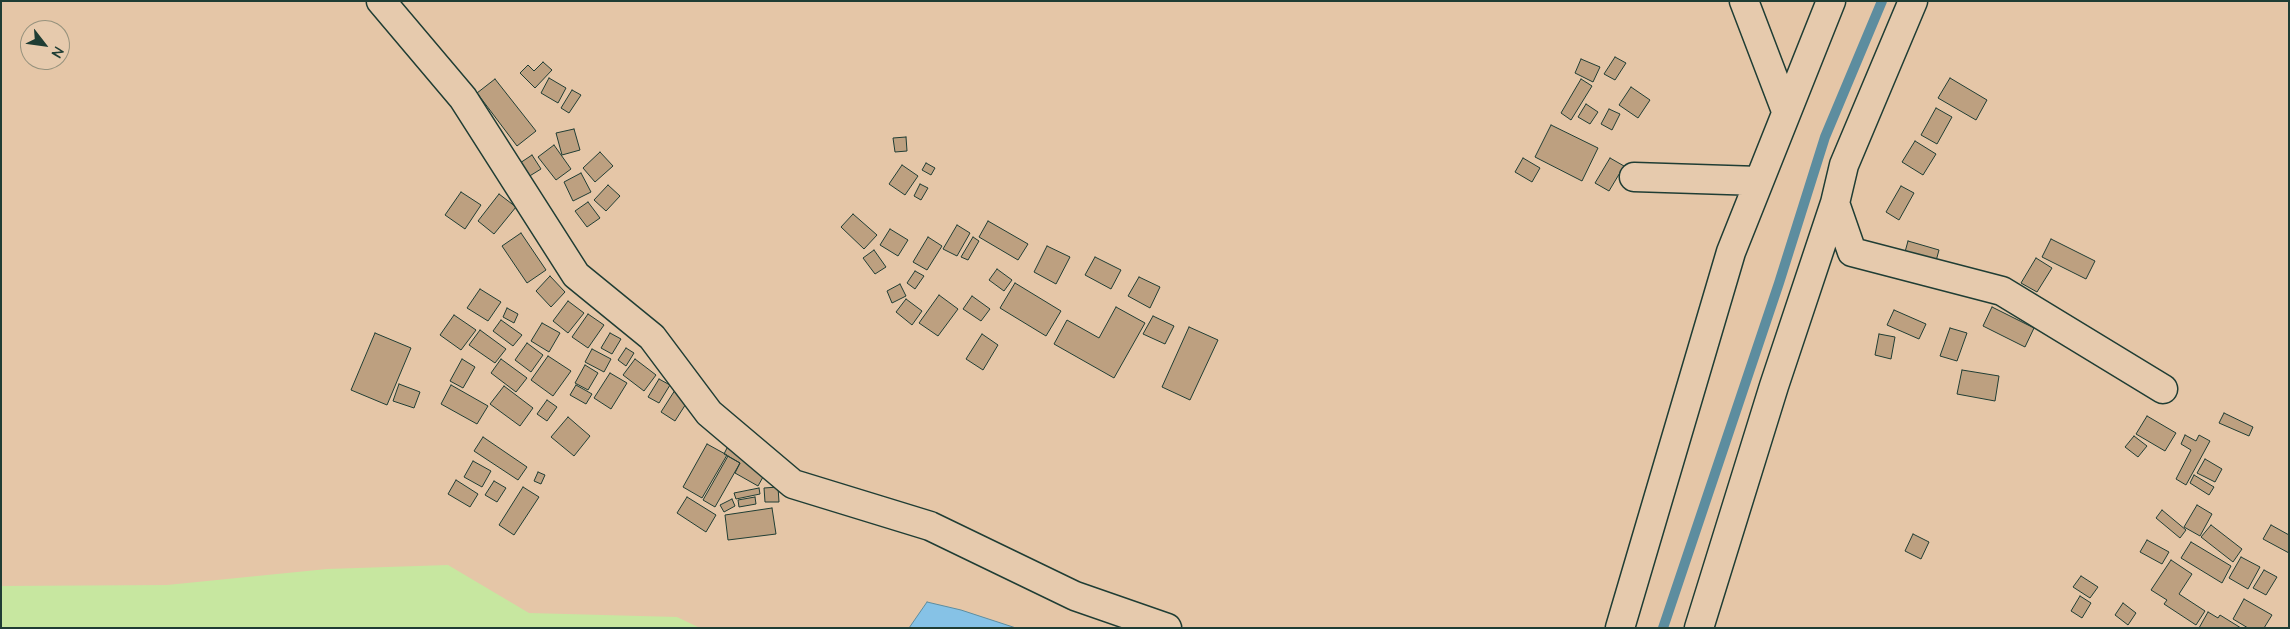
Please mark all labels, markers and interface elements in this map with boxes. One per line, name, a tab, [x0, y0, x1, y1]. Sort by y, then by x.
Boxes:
north arrow	[20, 20, 70, 70]
text: N	[46, 43, 68, 61]

